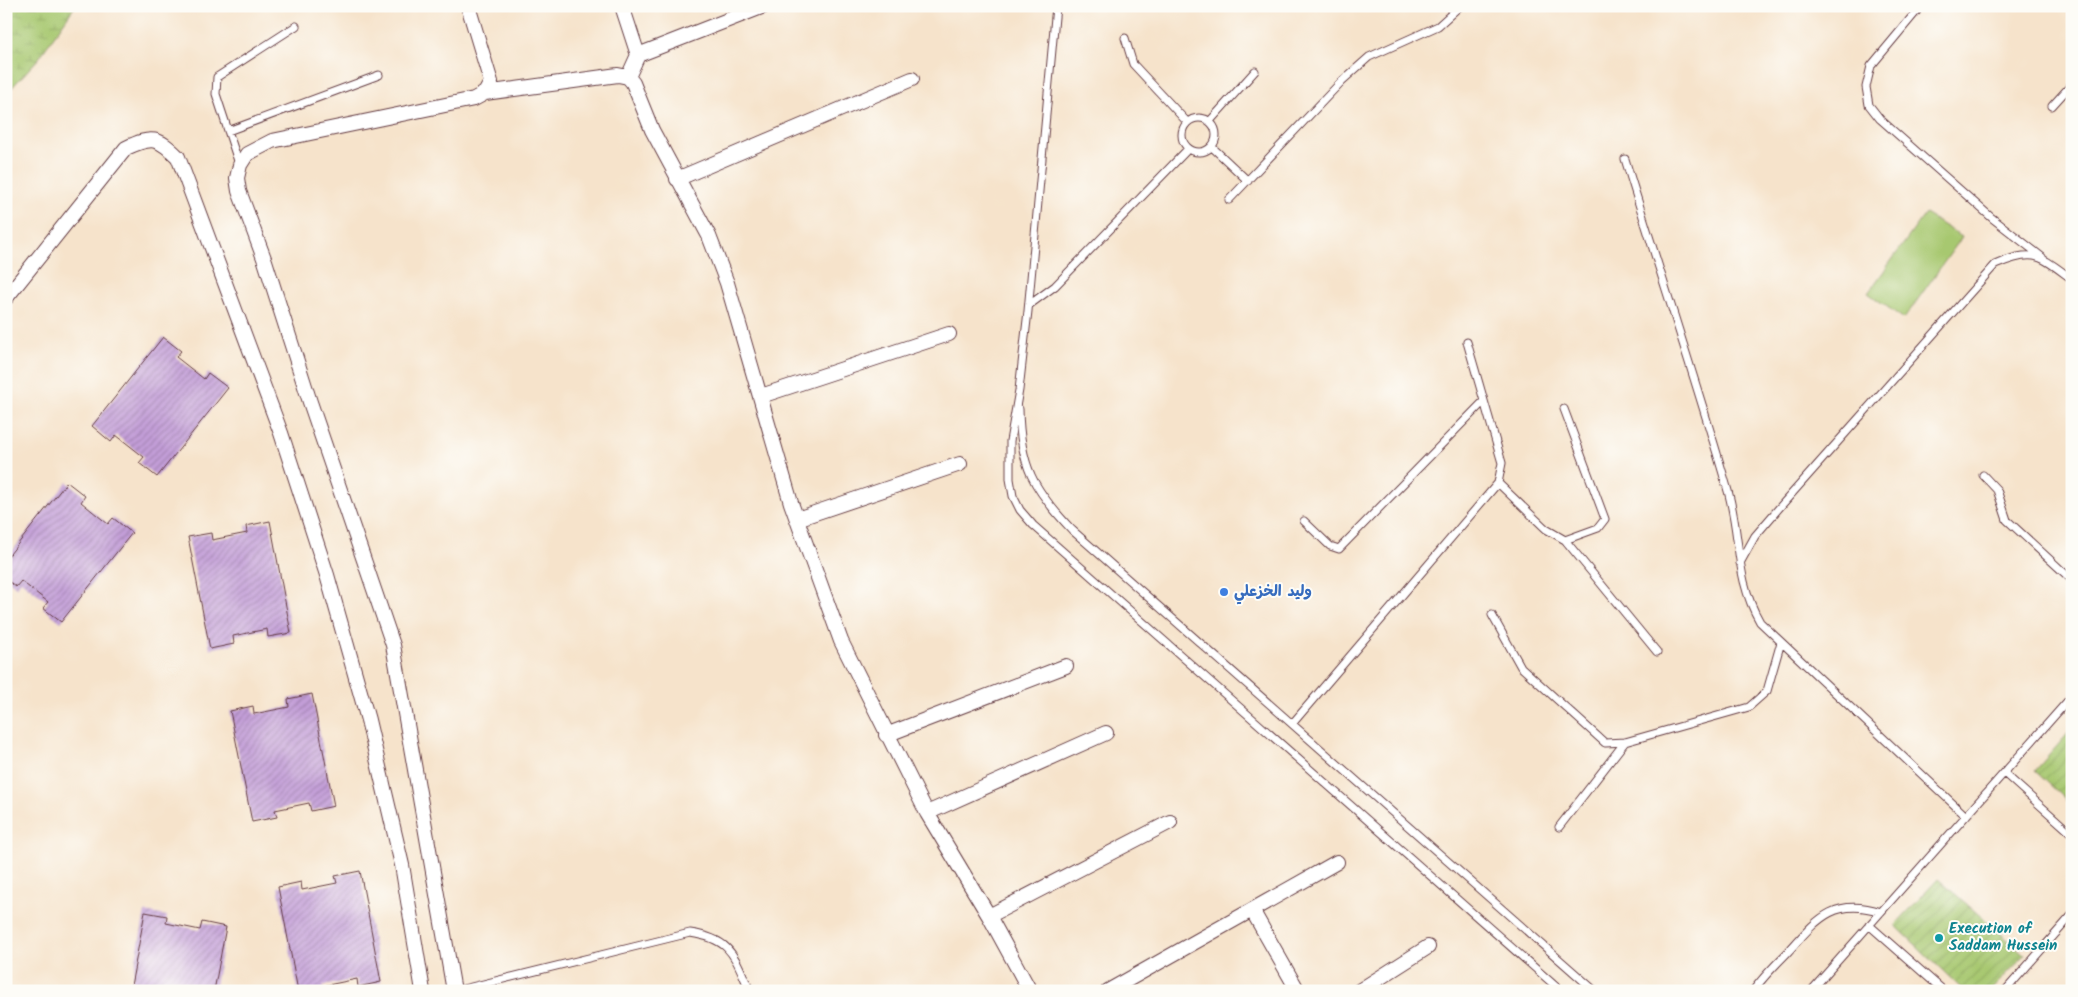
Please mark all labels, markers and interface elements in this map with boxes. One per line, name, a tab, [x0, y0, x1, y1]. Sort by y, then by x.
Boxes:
place label: وليد الخزعلي	[1234, 580, 1312, 605]
marker: وليد الخزعلي	[1218, 586, 1230, 598]
place label: Execution of Saddam Hussein	[1949, 917, 2057, 958]
marker: Execution of Saddam Hussein	[1933, 932, 1945, 944]

